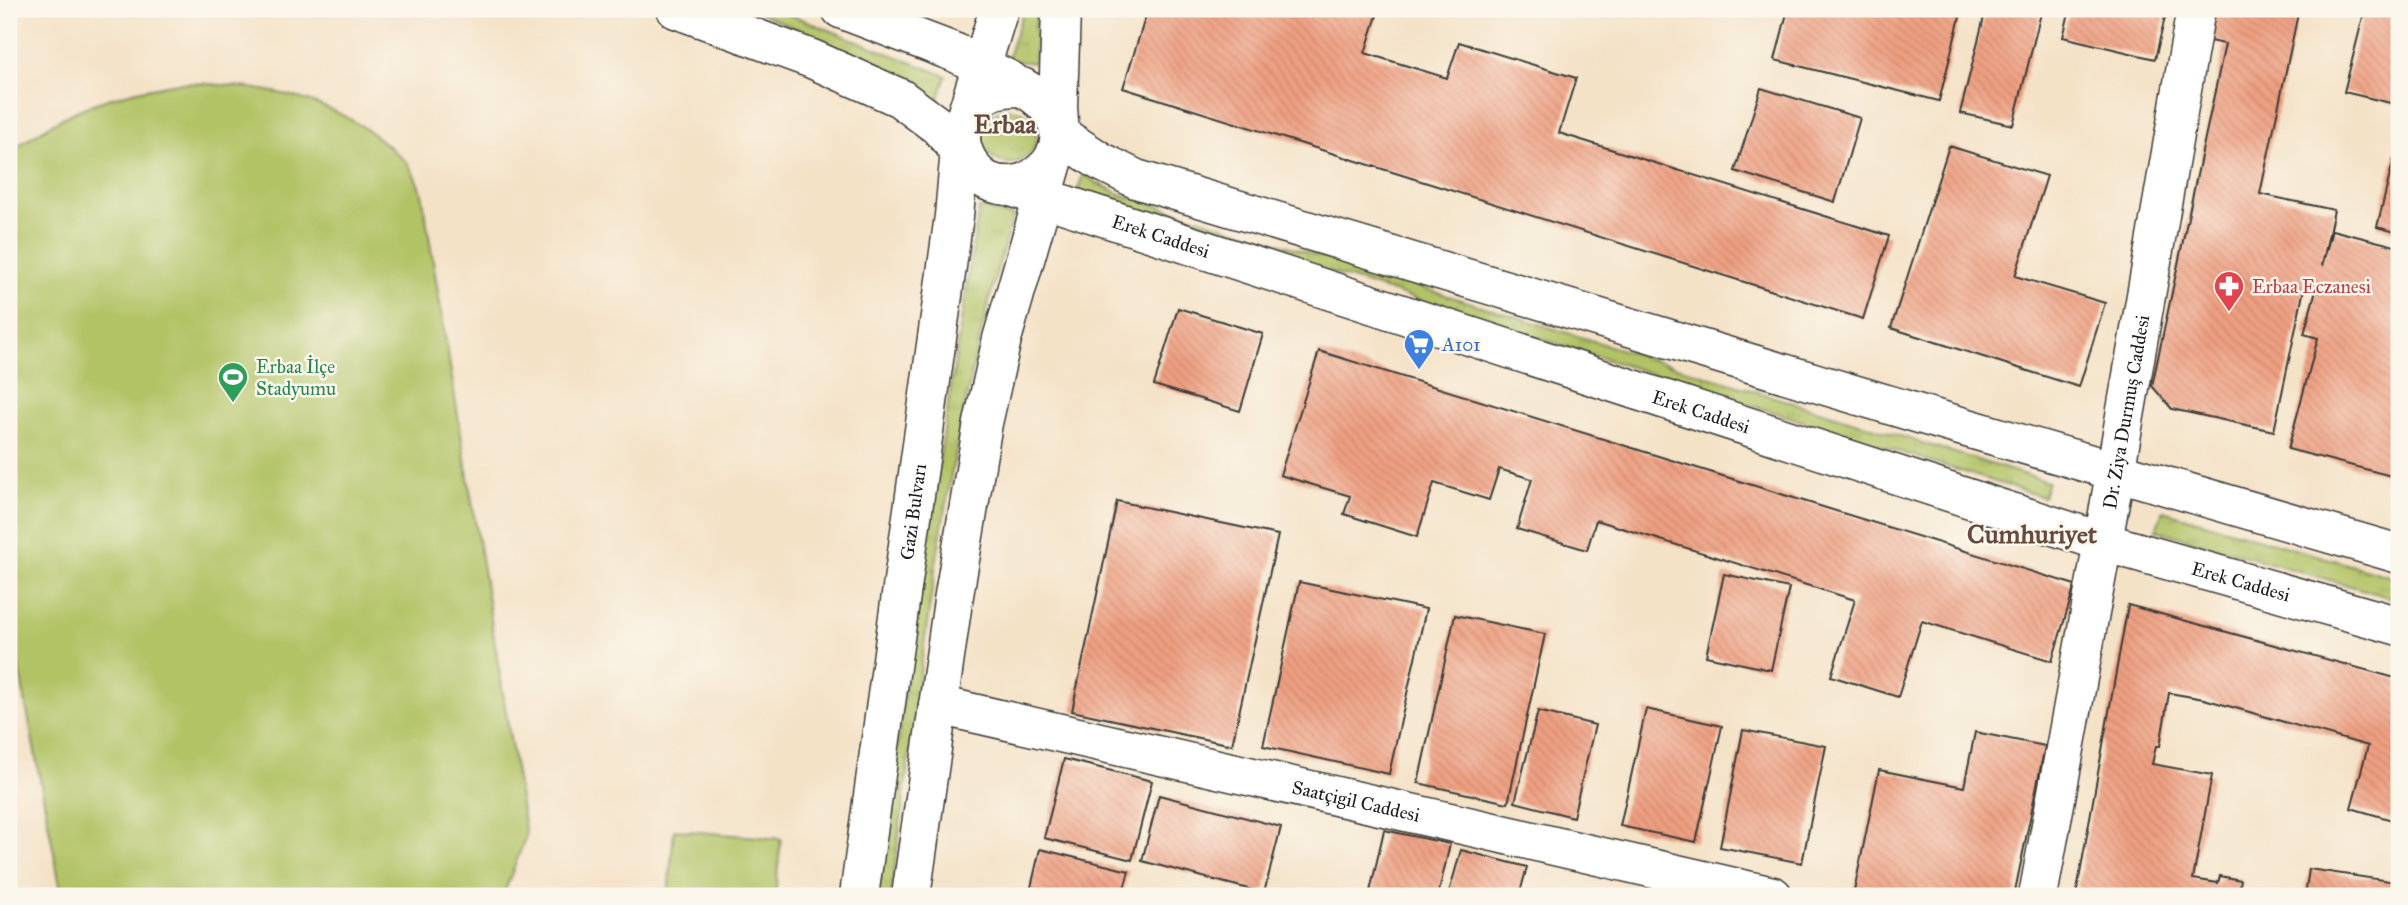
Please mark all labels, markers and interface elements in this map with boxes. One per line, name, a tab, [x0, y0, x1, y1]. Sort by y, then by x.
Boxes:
district label: Erbaa	[974, 108, 1037, 140]
street label: Erek Caddesi	[1109, 210, 1213, 263]
pharmacy icon: Erbaa Eczanesi	[2212, 269, 2246, 313]
place label: Erbaa Eczanesi	[2252, 275, 2371, 298]
street label: Dr. Ziya Durmuş Caddesi	[2098, 313, 2154, 511]
supermarket icon: A101	[1402, 327, 1436, 371]
place label: A101	[1441, 333, 1481, 356]
place label: Erbaa İlçe Stadyumu	[256, 355, 336, 400]
sports icon: Erbaa İlçe Stadyumu	[216, 360, 250, 404]
street label: Erek Caddesi	[1649, 385, 1753, 438]
street label: Gazi Bulvarı	[895, 462, 931, 561]
district label: Cumhuriyet	[1967, 518, 2098, 550]
street label: Erek Caddesi	[2189, 557, 2293, 607]
street label: Saatçigil Caddesi	[1290, 775, 1422, 827]

